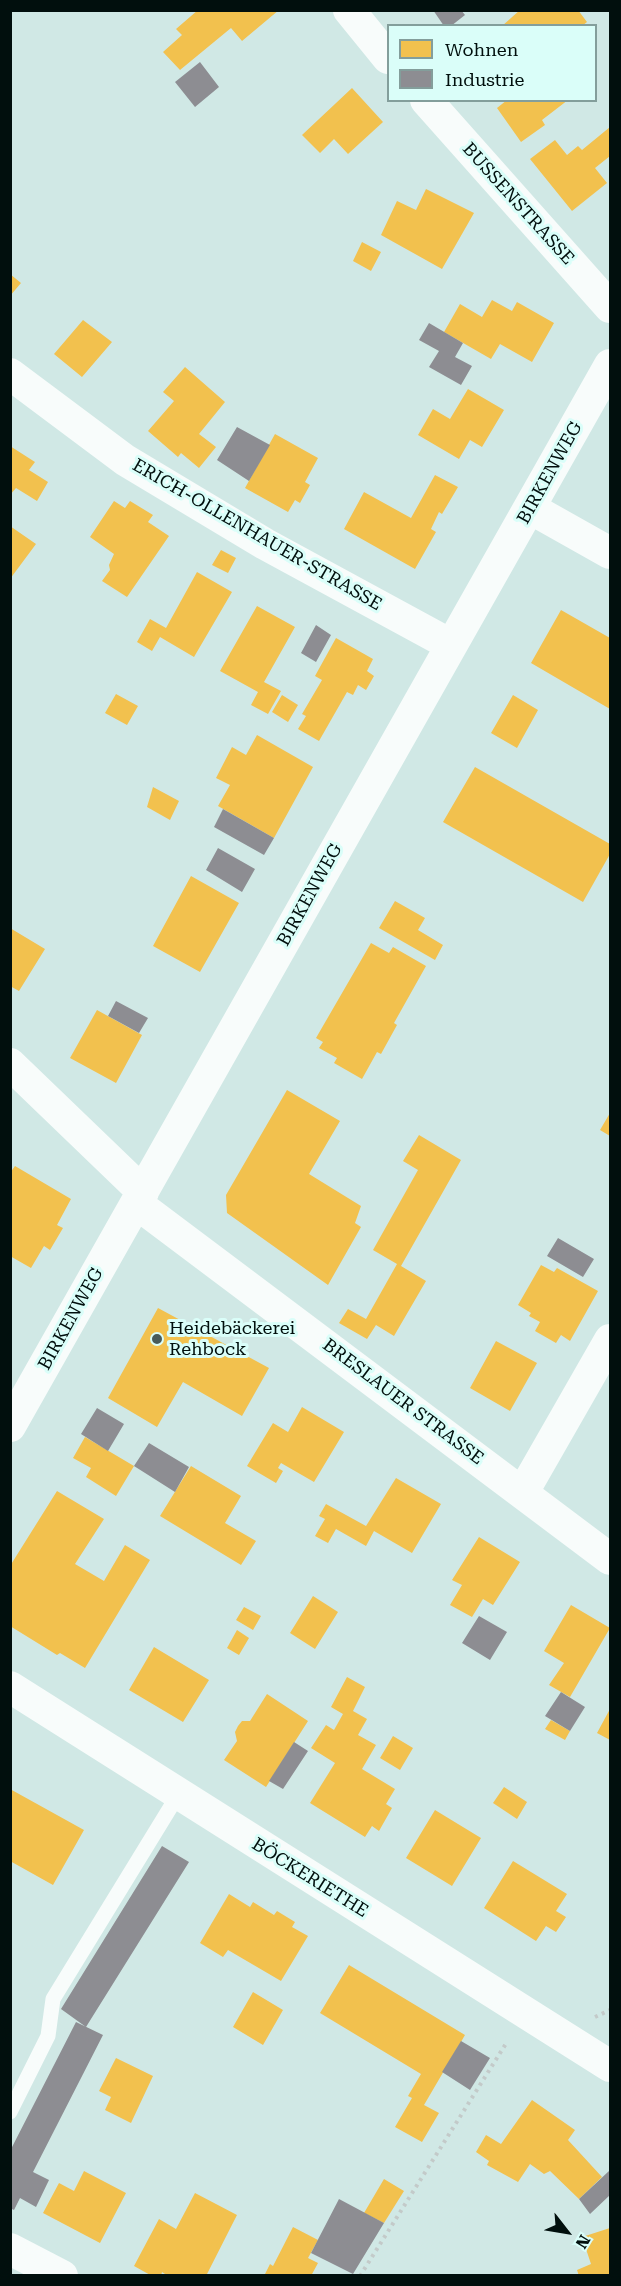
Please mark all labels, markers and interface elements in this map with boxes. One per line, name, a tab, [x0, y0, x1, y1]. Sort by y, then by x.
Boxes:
legend	[387, 24, 597, 102]
text: Wohnen	[445, 39, 518, 60]
text: Industrie	[445, 69, 524, 90]
street label: BUSSENSTRASSE	[458, 139, 578, 269]
street label: BIRKENWEG	[513, 418, 587, 528]
street label: ERICH-OLLENHAUER-STRASSE	[128, 455, 386, 615]
street label: BIRKENWEG	[273, 840, 347, 950]
street label: BIRKENWEG	[34, 1264, 108, 1374]
place label: Heidebäckerei Rehbock	[169, 1318, 295, 1360]
marker: Heidebäckerei Rehbock	[150, 1332, 164, 1346]
street label: BRESLAUER STRASSE	[318, 1334, 488, 1470]
street label: BÖCKERIETHE	[248, 1834, 372, 1922]
north arrow	[537, 2202, 597, 2262]
text: N	[572, 2231, 594, 2252]

